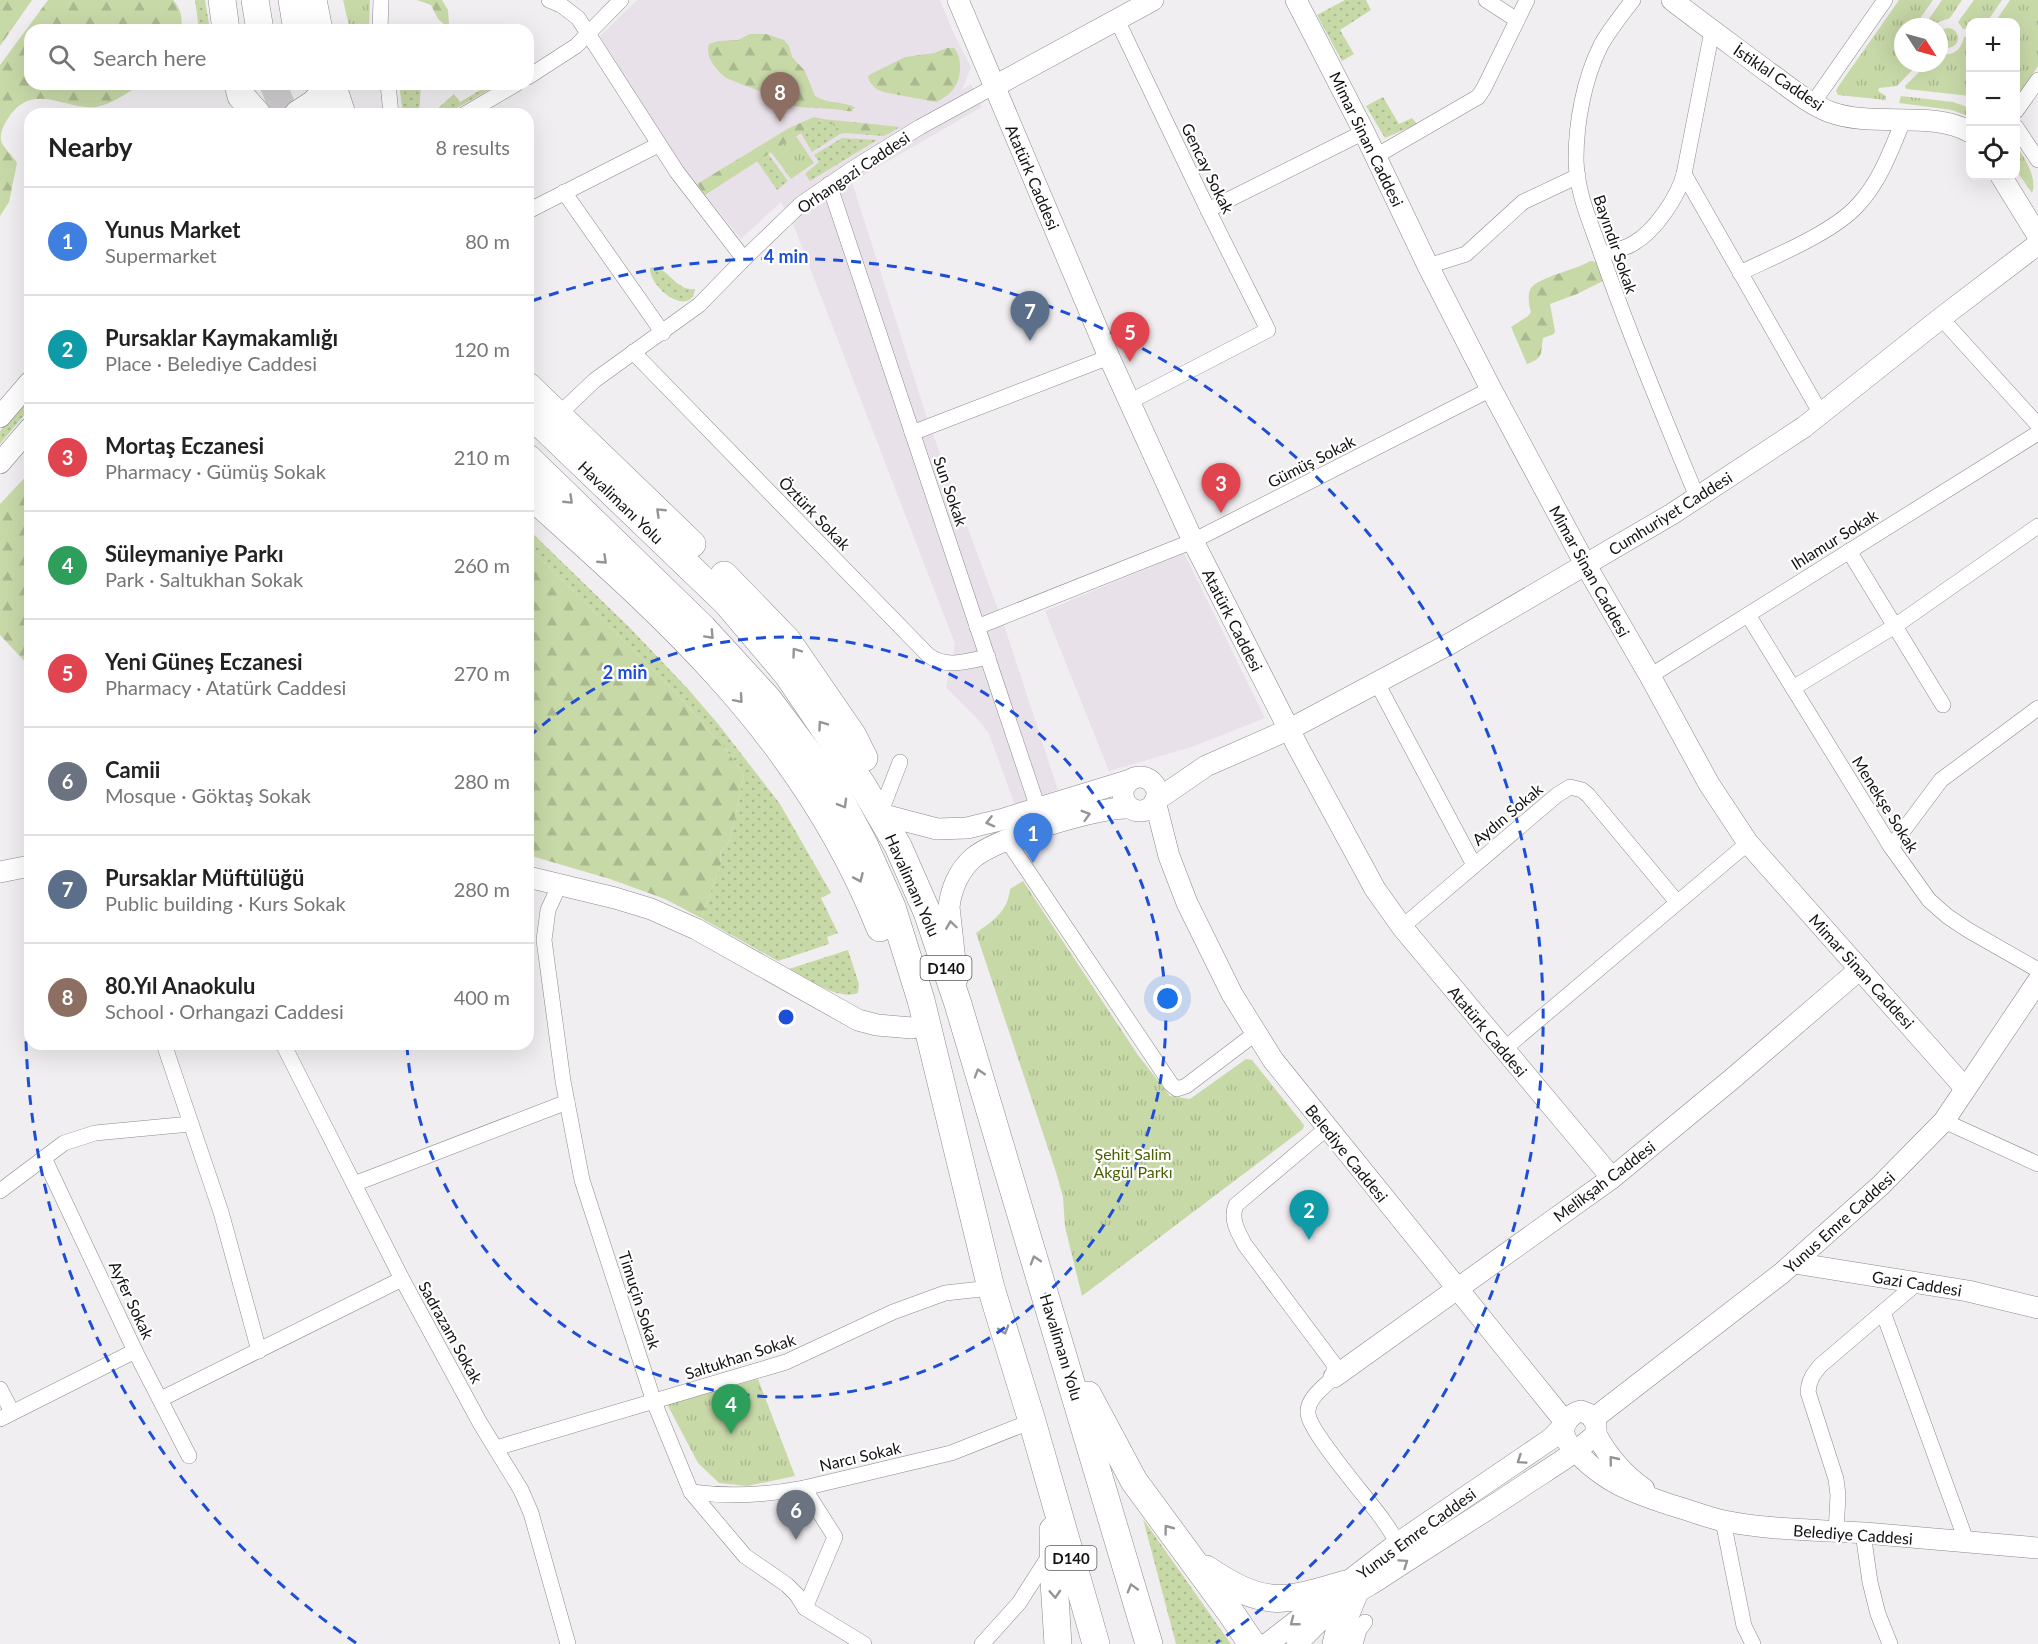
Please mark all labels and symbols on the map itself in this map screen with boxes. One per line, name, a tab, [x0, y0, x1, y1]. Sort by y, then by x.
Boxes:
north arrow	[1894, 18, 1948, 72]
street label: İstiklal Caddesi	[1730, 40, 1828, 114]
street label: Mimar Sinan Caddesi	[1326, 69, 1408, 209]
pin: 8	[760, 72, 800, 122]
street label: Gencay Sokak	[1178, 120, 1238, 217]
street label: Atatürk Caddesi	[1002, 122, 1064, 232]
street label: Orhangazi Caddesi	[793, 127, 913, 217]
street label: Bayındır Sokak	[1590, 192, 1642, 297]
text: 4 min	[764, 245, 808, 267]
pin: 7	[1010, 292, 1050, 341]
pin: 5	[1110, 312, 1150, 362]
street label: Gümüş Sokak	[1264, 430, 1359, 491]
street label: Sun Sokak	[930, 454, 972, 529]
street label: Havalimanı Yolu	[575, 457, 667, 547]
pin: 3	[1202, 464, 1240, 513]
street label: Cumhuriyet Caddesi	[1605, 467, 1735, 559]
street label: Öztürk Sokak	[775, 472, 855, 554]
one-way arrow	[562, 492, 573, 503]
street label: Mimar Sinan Caddesi	[1546, 502, 1634, 640]
street label: Ihlamur Sokak	[1787, 504, 1882, 573]
one-way arrow	[657, 509, 668, 520]
one-way arrow	[596, 553, 606, 564]
street label: Atatürk Caddesi	[1199, 566, 1267, 674]
one-way arrow	[702, 628, 713, 639]
one-way arrow	[792, 648, 803, 659]
text: 2 min	[603, 661, 647, 683]
one-way arrow	[732, 692, 743, 703]
one-way arrow	[818, 721, 829, 732]
street label: Menekşe Sokak	[1849, 752, 1924, 856]
street label: Aydın Sokak	[1468, 779, 1547, 849]
one-way arrow	[836, 798, 848, 808]
one-way arrow	[1080, 810, 1091, 822]
pin: 1	[1014, 814, 1052, 863]
one-way arrow	[986, 815, 996, 828]
street label: Havalimanı Yolu	[882, 831, 944, 939]
one-way arrow	[851, 872, 863, 883]
street label: Mimar Sinan Caddesi	[1806, 910, 1918, 1032]
one-way arrow	[946, 920, 958, 930]
road number: D140	[920, 956, 972, 980]
street label: Atatürk Caddesi	[1445, 982, 1531, 1080]
your location	[1153, 984, 1182, 1013]
centre of rings	[776, 1007, 796, 1027]
one-way arrow	[974, 1068, 986, 1079]
street label: Belediye Caddesi	[1302, 1100, 1392, 1206]
street label: Melikşah Caddesi	[1549, 1137, 1659, 1225]
park label: Şehit Salim Akgül Parkı	[1093, 1144, 1173, 1181]
street label: Yunus Emre Caddesi	[1780, 1167, 1898, 1277]
pin: 2	[1290, 1190, 1328, 1240]
street label: Timuçin Sokak	[615, 1249, 665, 1352]
one-way arrow	[1030, 1255, 1042, 1266]
street label: Ayfer Sokak	[106, 1258, 159, 1343]
street label: Gazi Caddesi	[1871, 1267, 1963, 1299]
street label: Sadrazam Sokak	[415, 1278, 487, 1387]
street label: Havalimanı Yolu	[1037, 1291, 1087, 1403]
one-way arrow	[997, 1325, 1009, 1335]
street label: Saltukhan Sokak	[682, 1329, 798, 1383]
pin: 4	[712, 1384, 750, 1434]
street label: Narcı Sokak	[817, 1437, 903, 1475]
one-way arrow	[1517, 1453, 1528, 1464]
one-way arrow	[1609, 1456, 1620, 1467]
street label: Yunus Emre Caddesi	[1353, 1483, 1479, 1583]
pin: 6	[776, 1490, 816, 1540]
street label: Belediye Caddesi	[1792, 1520, 1914, 1548]
one-way arrow	[1165, 1524, 1176, 1535]
road number: D140	[1046, 1546, 1096, 1570]
one-way arrow	[1397, 1559, 1408, 1570]
one-way arrow	[1127, 1583, 1140, 1593]
one-way arrow	[1048, 1589, 1061, 1598]
one-way arrow	[1290, 1614, 1301, 1625]

